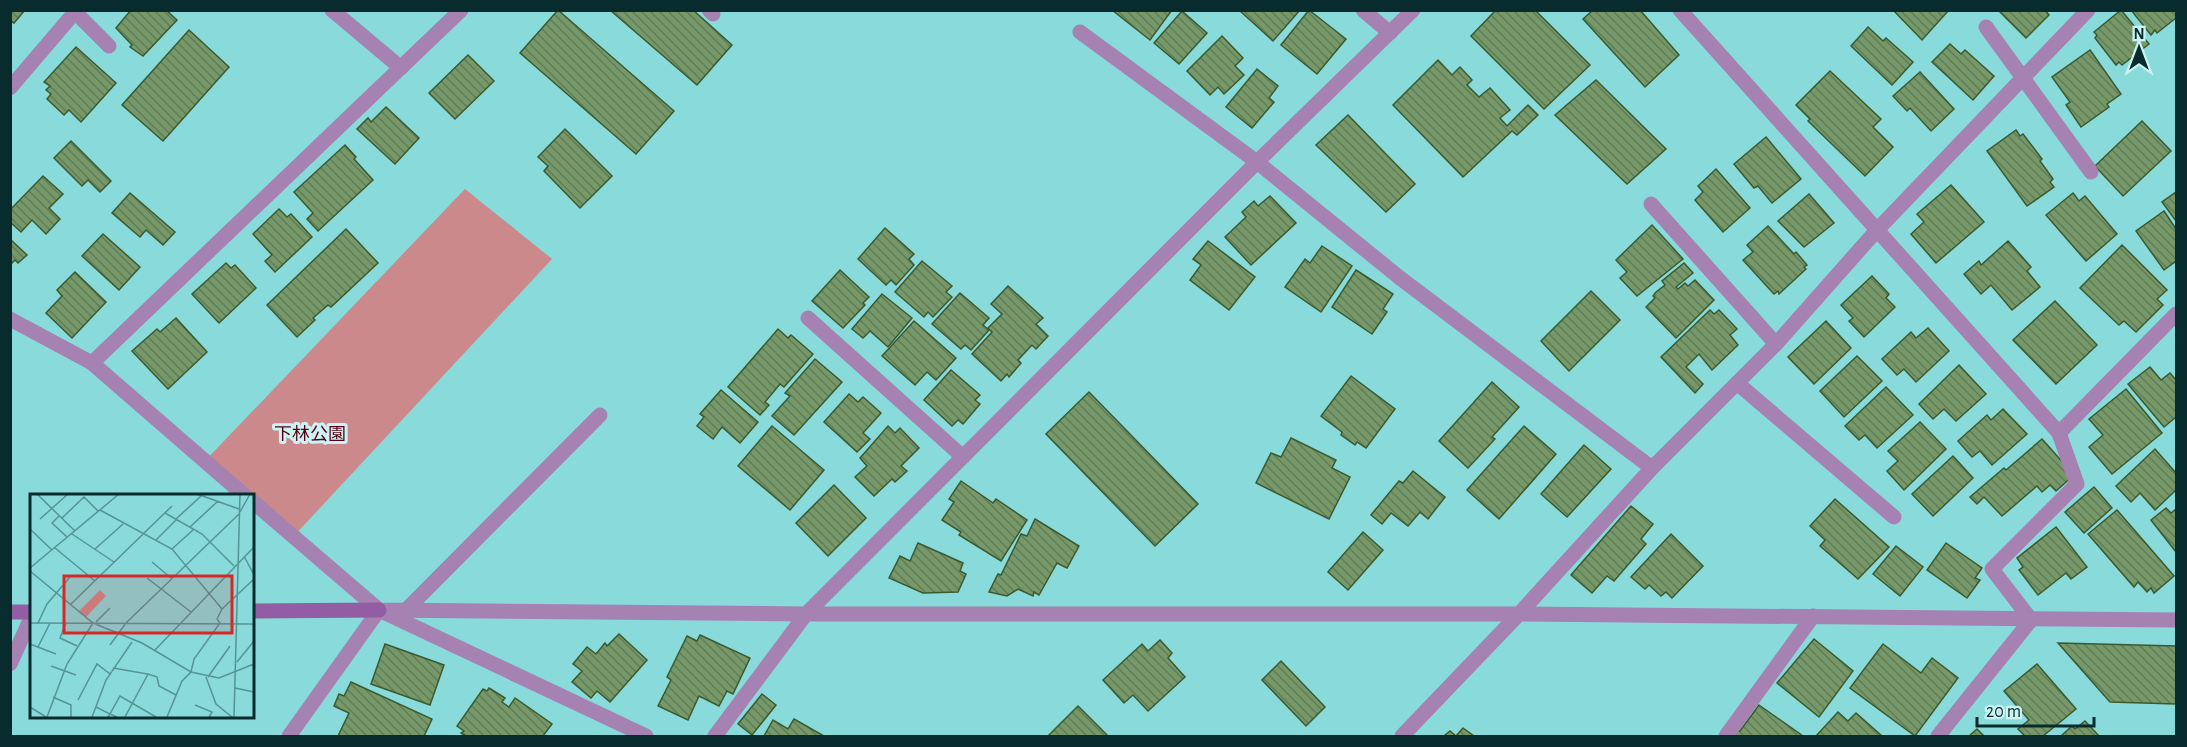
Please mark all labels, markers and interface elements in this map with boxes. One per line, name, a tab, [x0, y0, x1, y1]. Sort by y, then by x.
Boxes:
north arrow	[2109, 18, 2169, 78]
text: N	[2133, 26, 2145, 42]
park label: 下林公園	[274, 425, 346, 444]
inset map	[30, 494, 254, 717]
scale bar	[1977, 690, 2094, 728]
text: 20 m	[1986, 703, 2021, 721]

